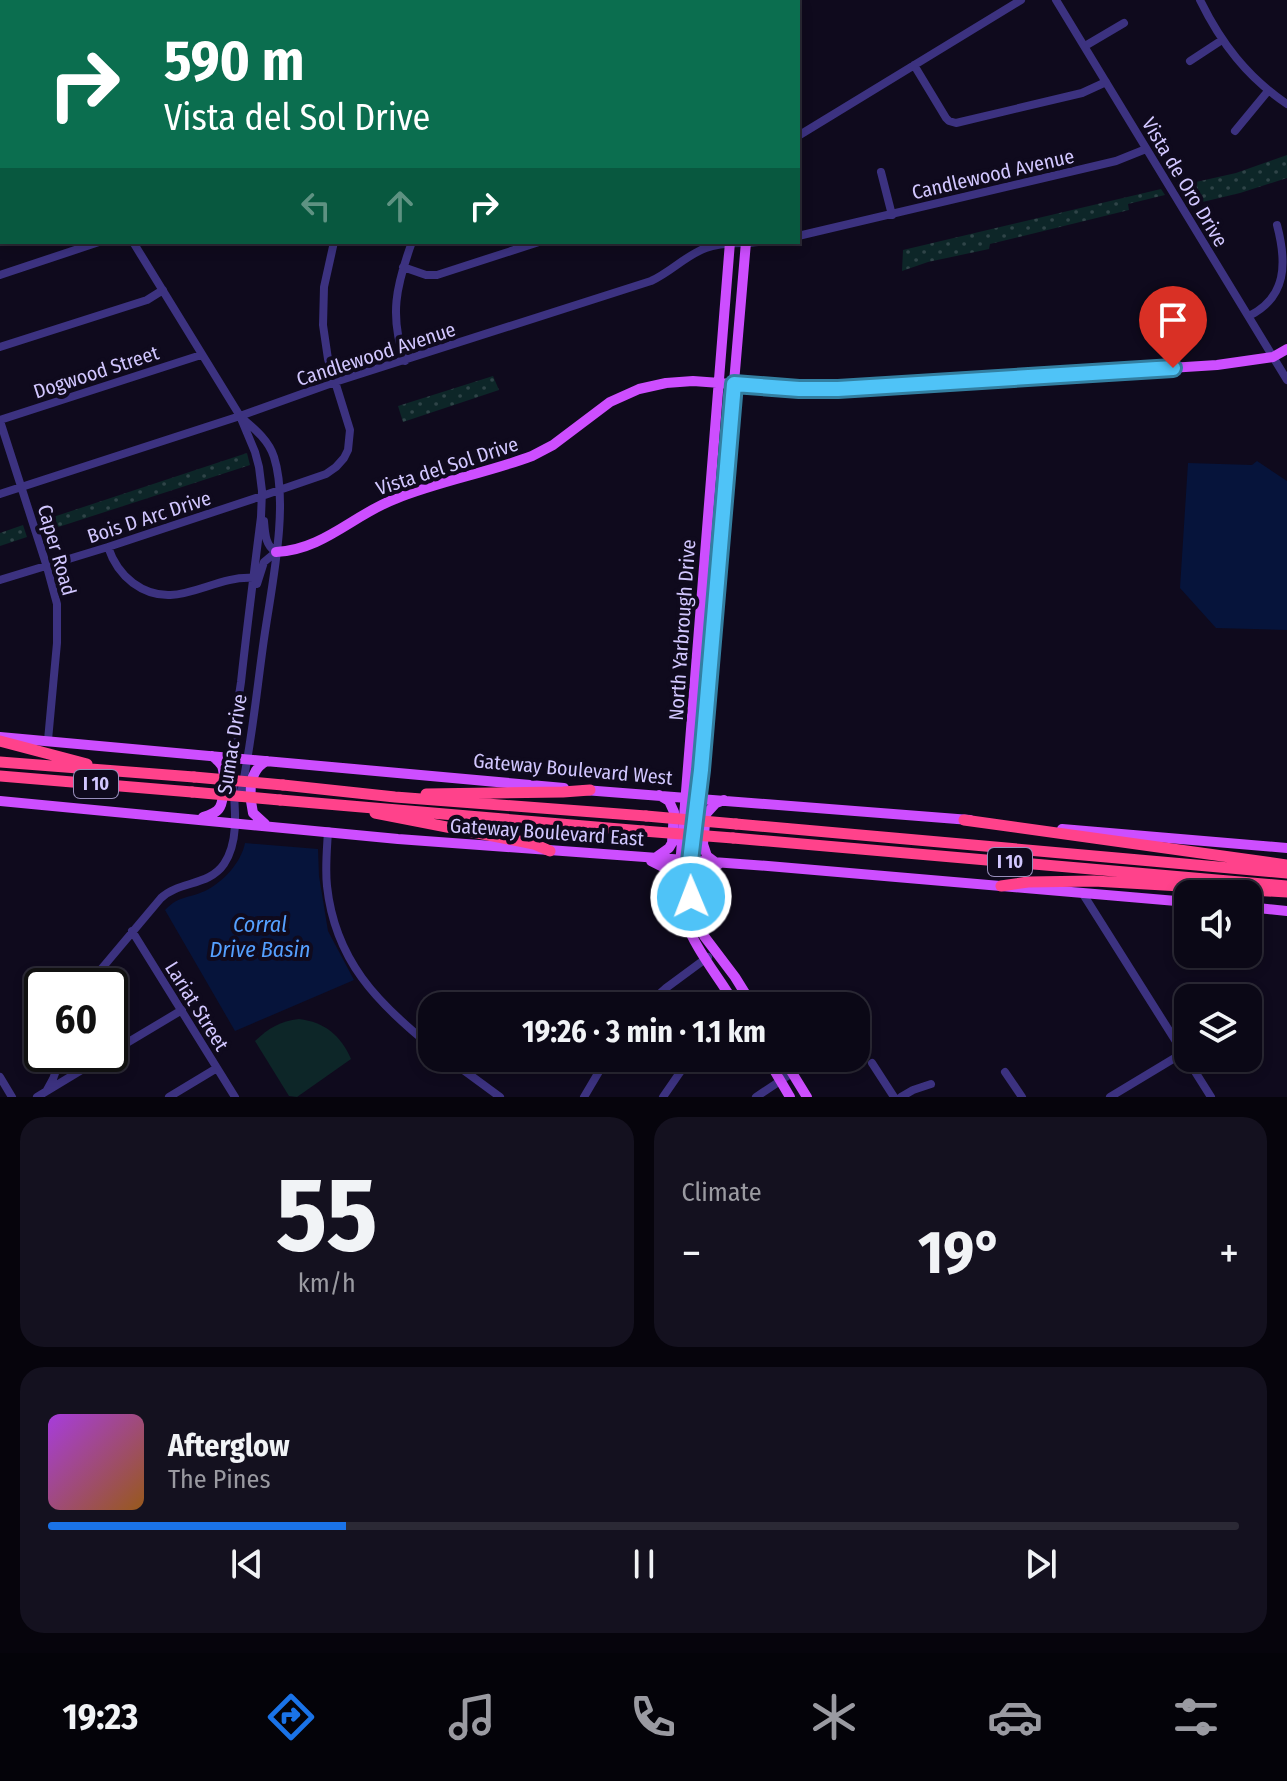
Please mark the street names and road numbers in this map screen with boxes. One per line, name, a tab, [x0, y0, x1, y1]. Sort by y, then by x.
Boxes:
street label: Vista de Oro Drive	[1137, 113, 1233, 251]
street label: Candlewood Avenue	[910, 144, 1076, 204]
street label: Candlewood Avenue	[293, 317, 459, 391]
street label: Dogwood Street	[30, 340, 162, 404]
street label: Vista del Sol Drive	[373, 432, 521, 500]
street label: Bois D Arc Drive	[84, 486, 214, 548]
street label: Caper Road	[33, 502, 81, 598]
street label: North Yarbrough Drive	[664, 539, 700, 721]
street label: Sumac Drive	[212, 692, 252, 796]
street label: Gateway Boulevard West	[472, 748, 674, 790]
road number: I 10	[74, 770, 118, 798]
street label: Gateway Boulevard East	[449, 813, 645, 851]
road number: I 10	[988, 848, 1032, 876]
street label: Lariat Street	[160, 957, 234, 1055]

